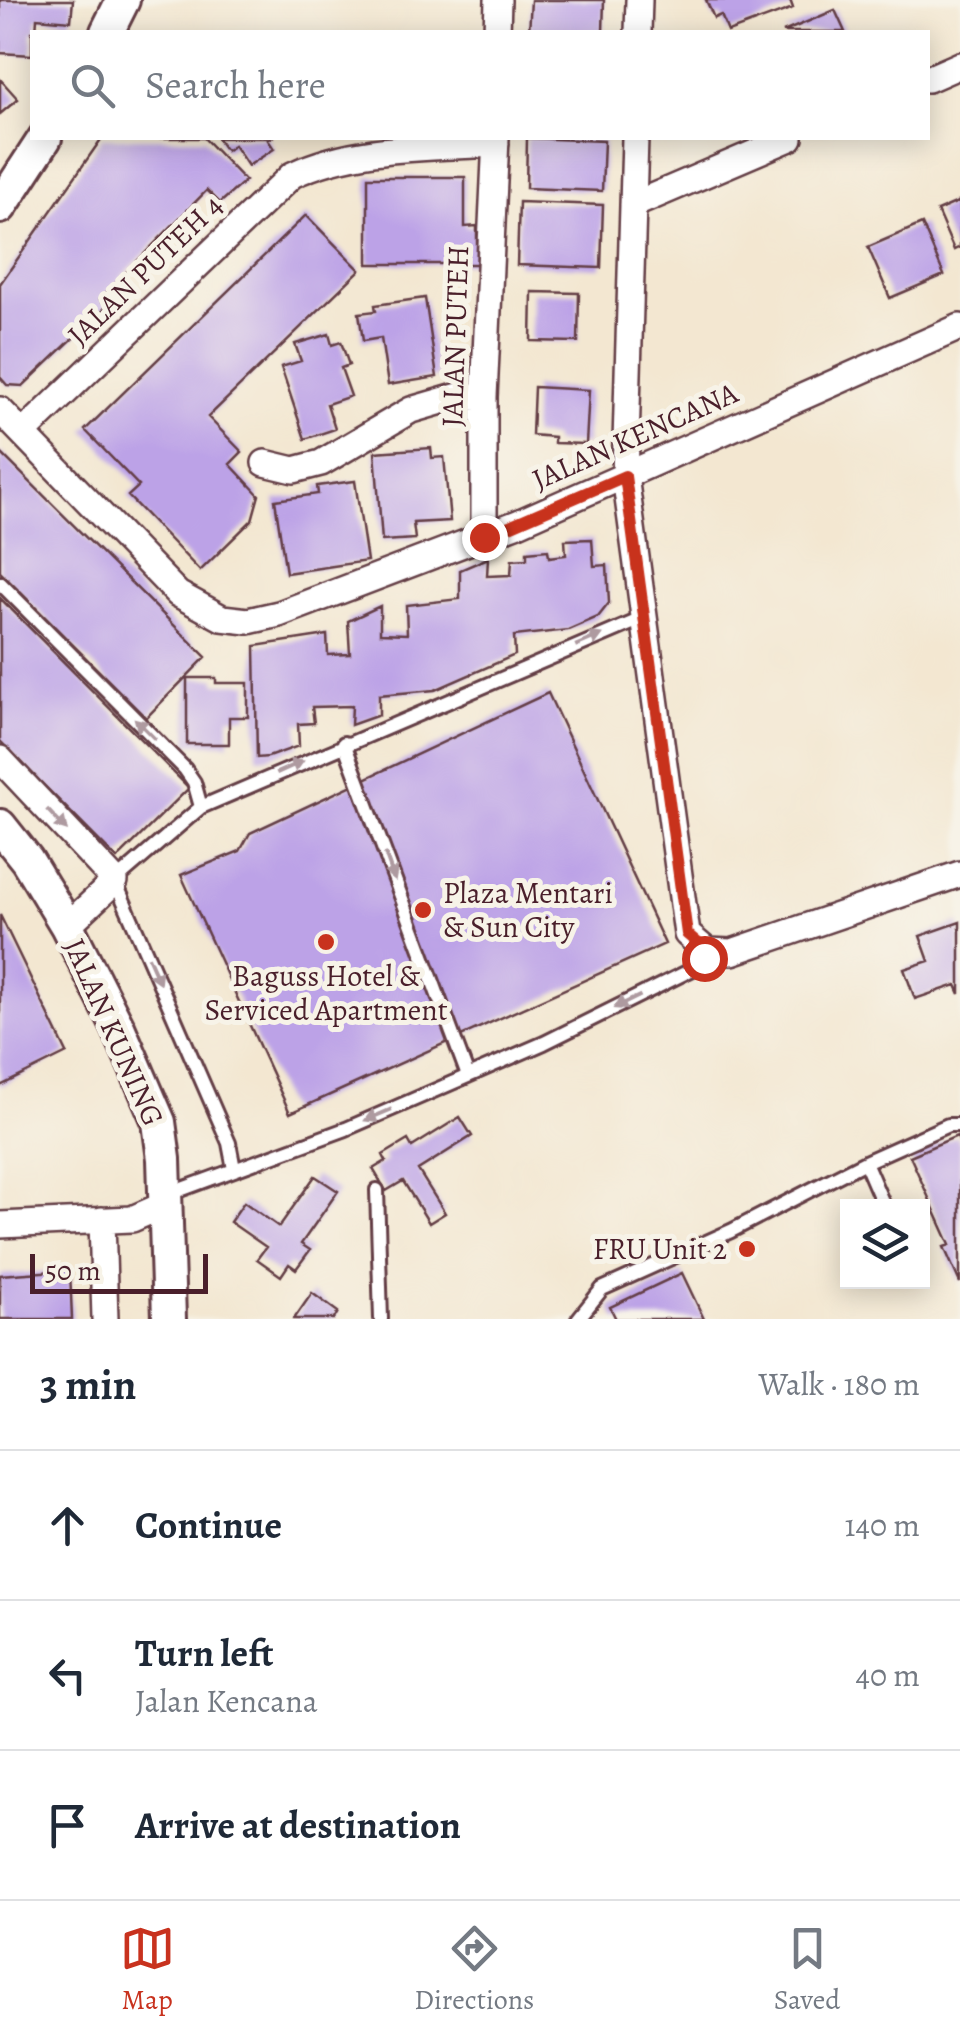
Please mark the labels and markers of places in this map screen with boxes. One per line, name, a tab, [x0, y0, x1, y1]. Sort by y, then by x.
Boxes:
place label: Plaza Mentari & Sun City	[443, 873, 613, 947]
marker: Plaza Mentari & Sun City	[412, 899, 434, 921]
marker: Baguss Hotel & Serviced Apartment	[315, 931, 337, 953]
place label: Baguss Hotel & Serviced Apartment	[204, 956, 448, 1030]
place label: FRU Unit 2	[593, 1229, 727, 1269]
marker: FRU Unit 2	[736, 1238, 758, 1260]

